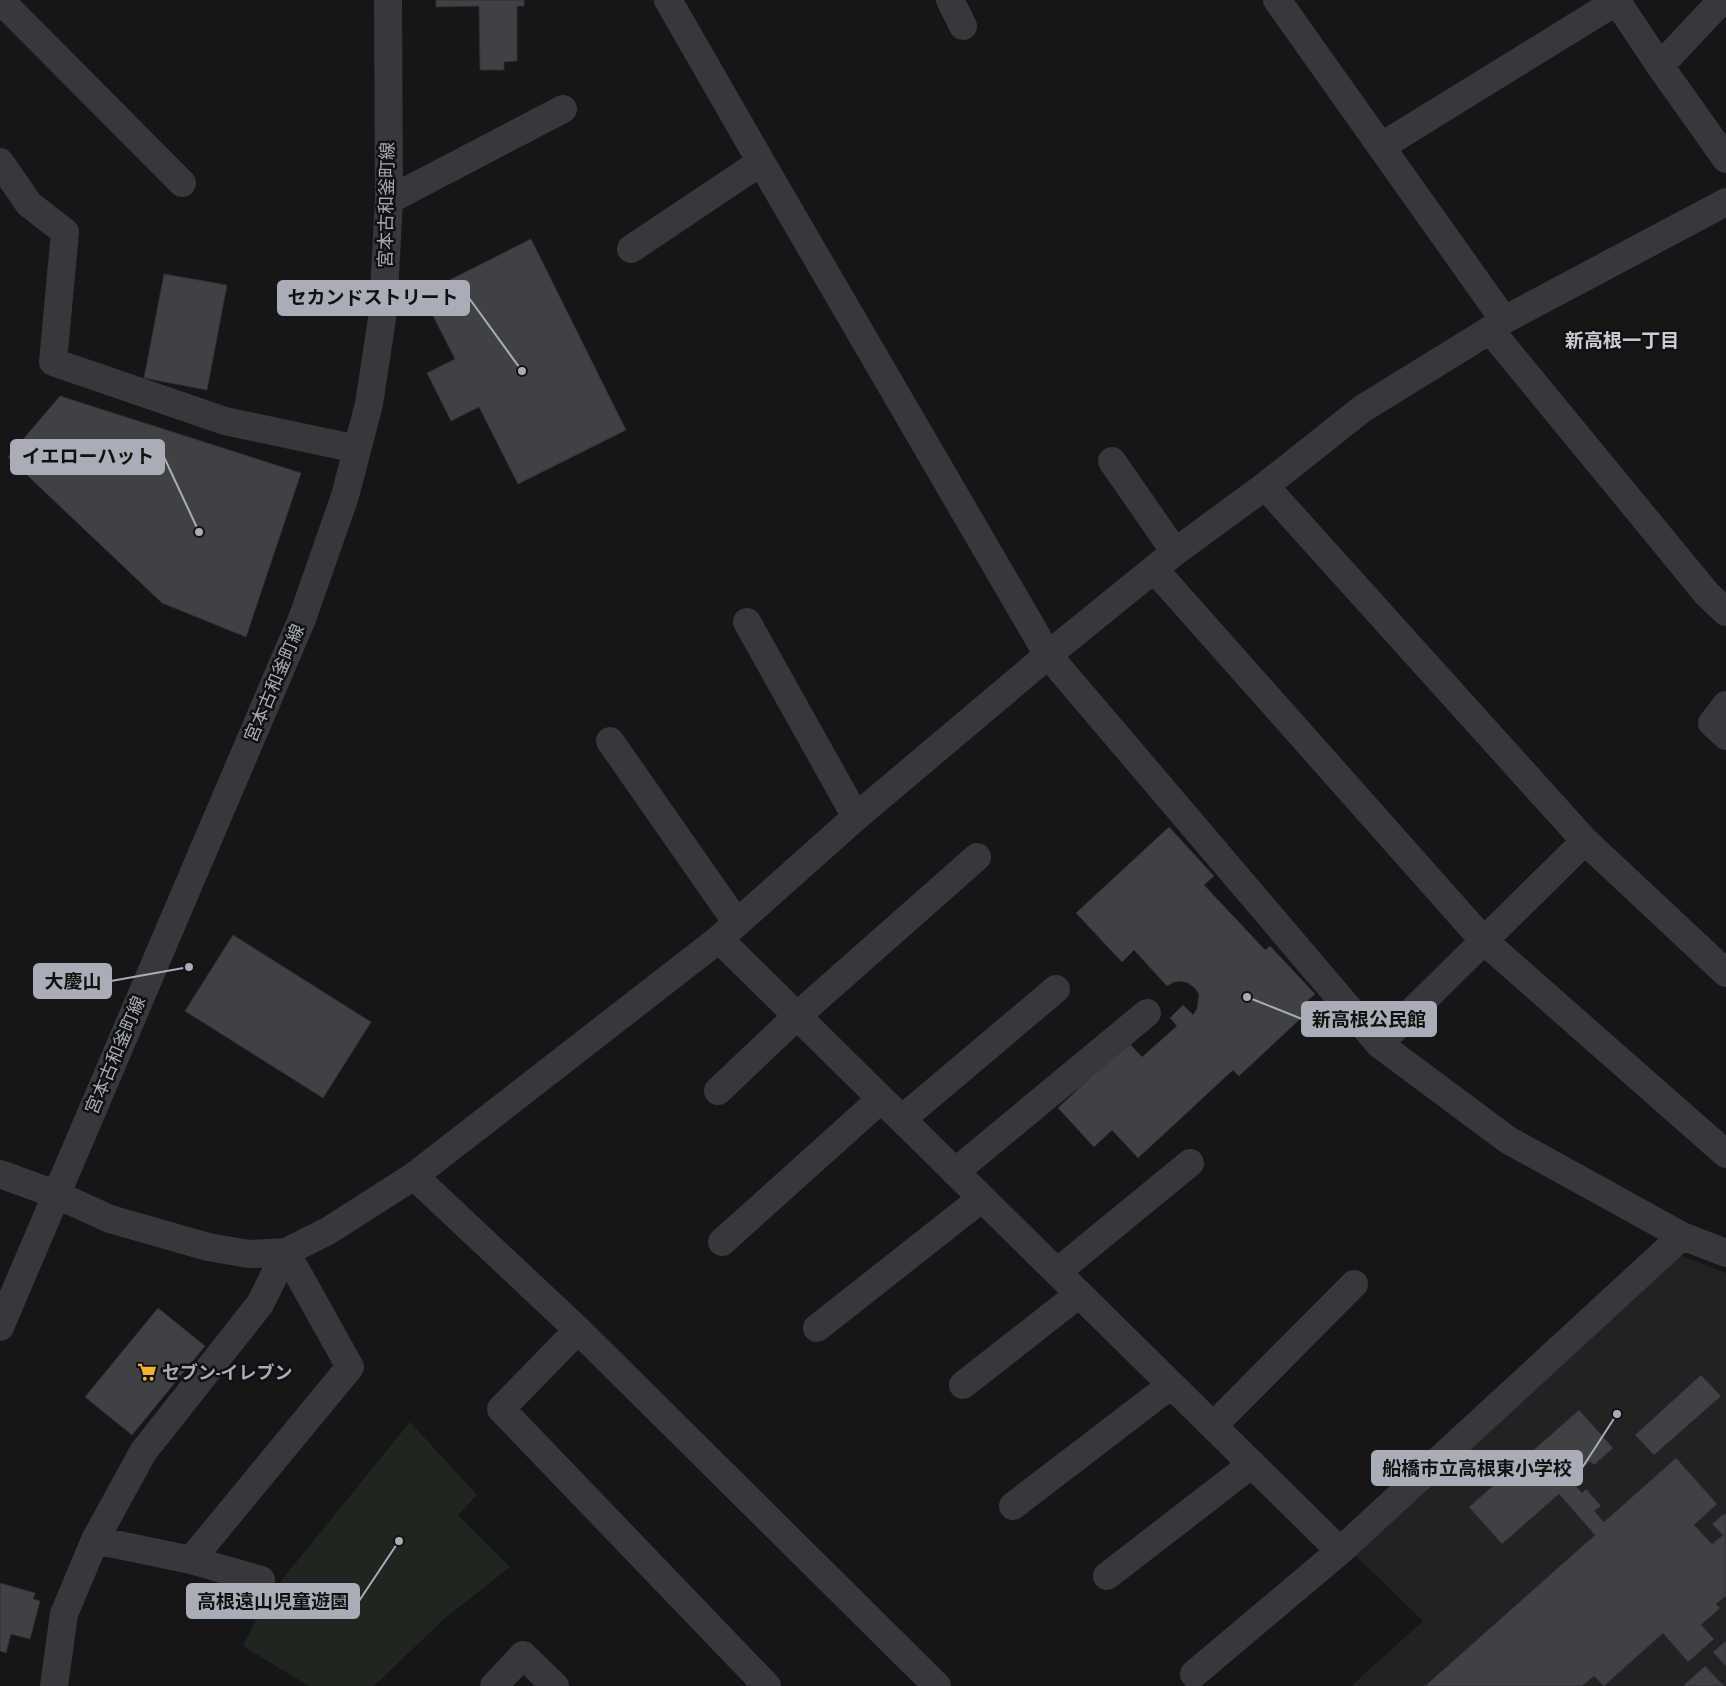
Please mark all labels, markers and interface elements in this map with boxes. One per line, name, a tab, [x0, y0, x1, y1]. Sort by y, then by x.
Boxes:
street label: 宮本古和釜町線	[374, 142, 398, 268]
callout: セカンドストリート	[278, 281, 469, 315]
text: セカンドストリート	[287, 286, 459, 308]
district label: 新高根一丁目	[1565, 329, 1679, 351]
callout: イエローハット	[11, 440, 164, 474]
text: イエローハット	[22, 445, 154, 467]
street label: 宮本古和釜町線	[240, 621, 308, 745]
callout: 大慶山	[34, 964, 111, 998]
text: 大慶山	[44, 970, 102, 992]
street label: 宮本古和釜町線	[81, 993, 149, 1117]
callout: 新高根公民館	[1302, 1002, 1436, 1036]
text: 新高根公民館	[1312, 1008, 1426, 1030]
supermarket icon: セブン-イレブン	[136, 1361, 158, 1383]
place label: セブン-イレブン	[162, 1362, 293, 1383]
callout: 船橋市立高根東小学校	[1372, 1451, 1582, 1485]
text: 船橋市立高根東小学校	[1382, 1457, 1572, 1479]
callout: 高根遠山児童遊園	[187, 1584, 359, 1618]
text: 高根遠山児童遊園	[197, 1590, 349, 1612]

